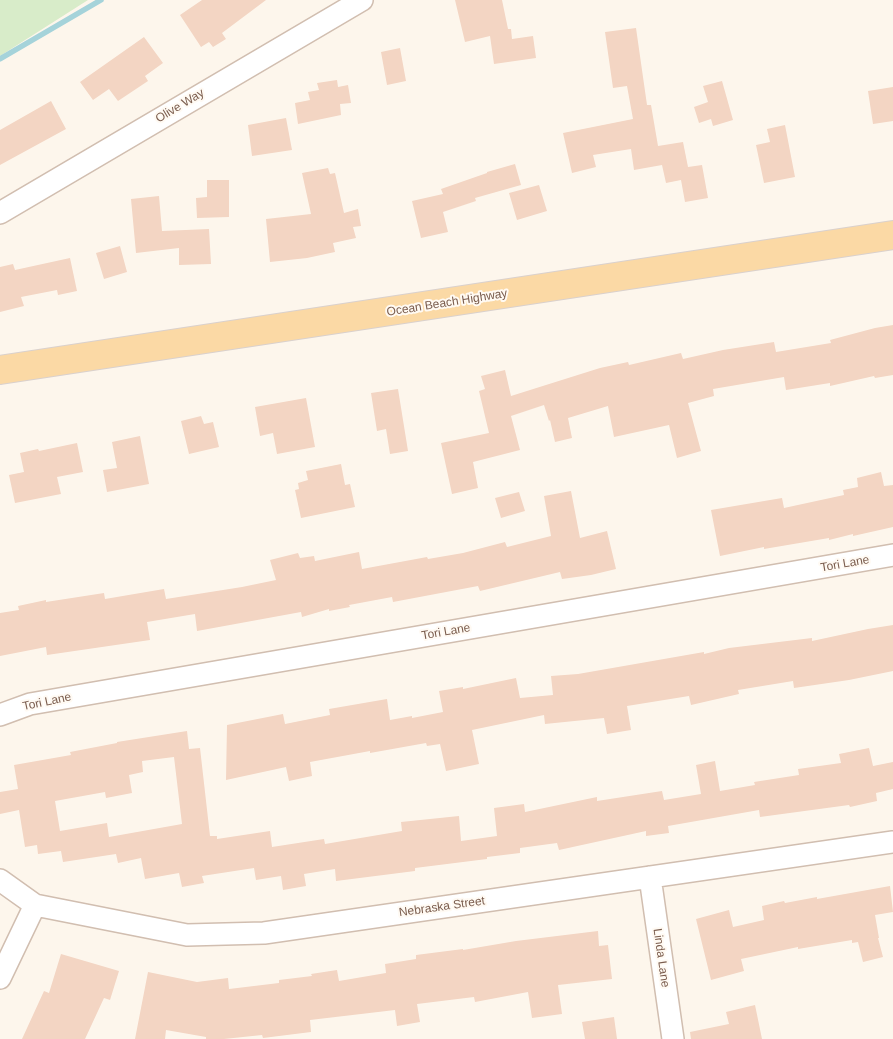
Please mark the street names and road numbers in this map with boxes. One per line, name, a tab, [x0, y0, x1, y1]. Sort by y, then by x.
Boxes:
street label: Olive Way	[153, 86, 207, 126]
street label: Ocean Beach Highway	[386, 286, 508, 320]
street label: Tori Lane	[819, 553, 871, 575]
street label: Tori Lane	[420, 621, 472, 643]
street label: Tori Lane	[21, 690, 73, 714]
street label: Nebraska Street	[398, 894, 486, 920]
street label: Linda Lane	[650, 928, 672, 988]

